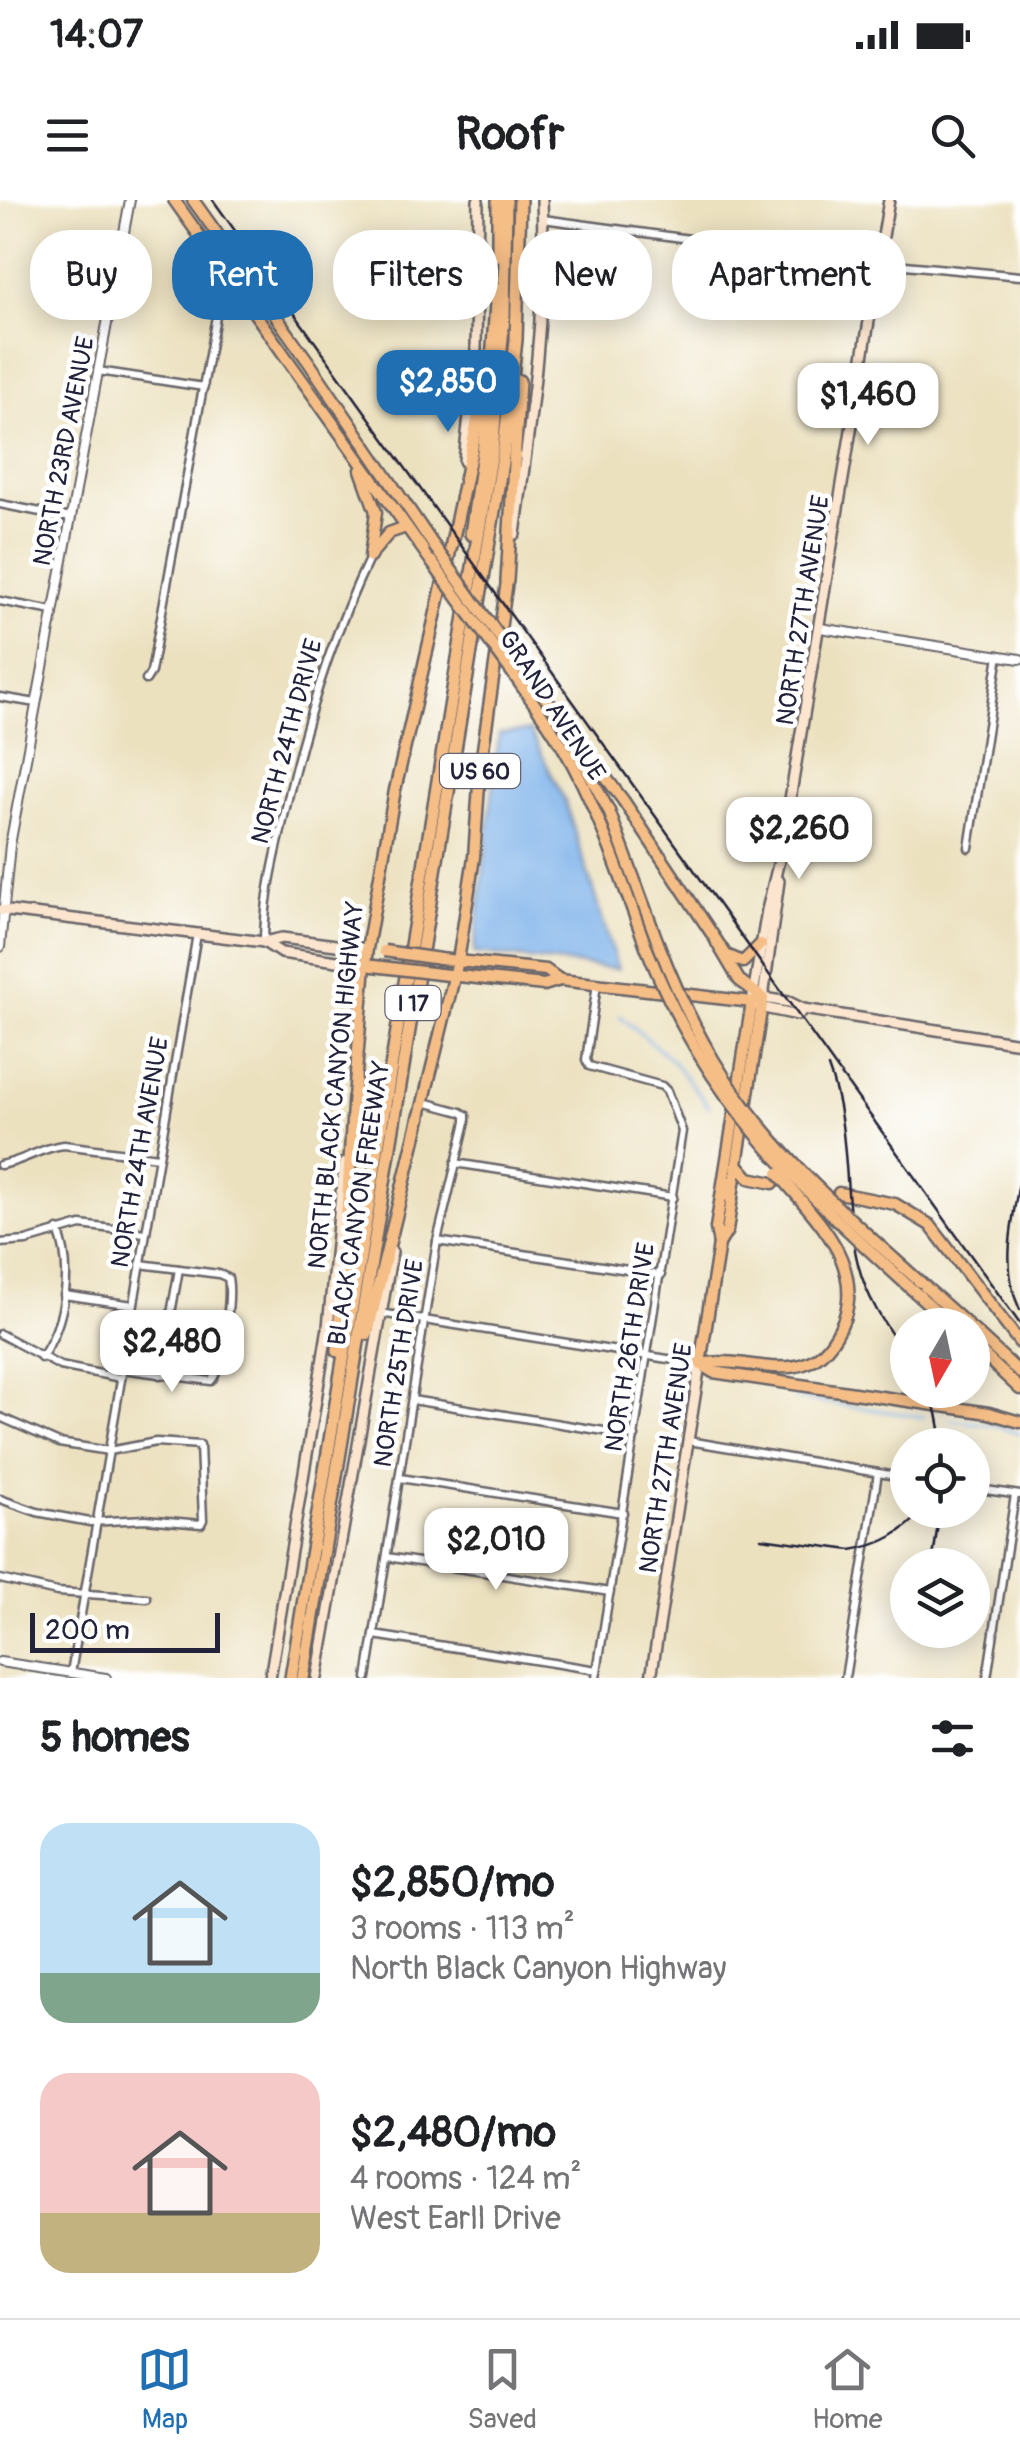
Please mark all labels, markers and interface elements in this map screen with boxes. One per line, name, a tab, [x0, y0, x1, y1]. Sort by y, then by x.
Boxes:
text: 14:07	[50, 11, 143, 59]
text: Roofr	[456, 107, 564, 163]
icon: menu	[40, 108, 95, 163]
icon: search	[925, 108, 980, 163]
chip: Buy	[30, 230, 152, 320]
chip: Rent	[172, 230, 313, 320]
chip: Filters	[333, 230, 498, 320]
chip: New	[518, 230, 652, 320]
chip: Apartment	[672, 230, 906, 320]
street label: NORTH 23RD AVENUE	[27, 334, 102, 569]
pin: $2,850	[367, 350, 529, 435]
text: $2,850	[399, 362, 497, 402]
pin: $1,460	[787, 363, 949, 448]
text: $1,460	[819, 375, 917, 415]
street label: NORTH 27TH AVENUE	[770, 493, 837, 728]
street label: GRAND AVENUE	[492, 625, 612, 787]
street label: NORTH 24TH DRIVE	[245, 635, 330, 847]
road number: US 60	[440, 754, 520, 788]
pin: $2,260	[718, 797, 880, 882]
text: $2,260	[748, 809, 850, 849]
street label: NORTH BLACK CANYON HIGHWAY	[302, 900, 371, 1270]
road number: I 17	[386, 986, 440, 1020]
street label: NORTH 24TH AVENUE	[105, 1034, 176, 1270]
street label: BLACK CANYON FREEWAY	[322, 1059, 397, 1348]
street label: NORTH 26TH DRIVE	[599, 1241, 662, 1454]
street label: NORTH 25TH DRIVE	[368, 1257, 431, 1469]
north arrow	[890, 1308, 990, 1408]
map controls	[890, 1308, 990, 1648]
pin: $2,480	[91, 1310, 253, 1395]
text: $2,480	[122, 1322, 222, 1362]
street label: NORTH 27TH AVENUE	[633, 1341, 700, 1576]
button: locate	[890, 1428, 990, 1528]
pin: $2,010	[415, 1508, 577, 1593]
text: $2,010	[446, 1520, 546, 1560]
button: layers	[890, 1548, 990, 1648]
scale bar	[30, 1608, 220, 1652]
text: 200 m	[45, 1613, 130, 1648]
icon: filters	[925, 1711, 980, 1766]
text: 5 homes	[40, 1712, 190, 1764]
text: $2,850/mo	[350, 1857, 554, 1909]
icon: home	[120, 1863, 240, 1983]
text: 3 rooms · 113 m²	[350, 1909, 575, 1949]
text: North Black Canyon Highway	[350, 1949, 726, 1989]
text: $2,480/mo	[350, 2107, 556, 2159]
icon: home	[120, 2113, 240, 2233]
text: 4 rooms · 124 m²	[350, 2159, 581, 2199]
text: West Earll Drive	[350, 2199, 561, 2239]
tab: Map	[137, 2342, 192, 2437]
tab: Saved	[467, 2342, 537, 2437]
tab: Home	[812, 2342, 882, 2437]

